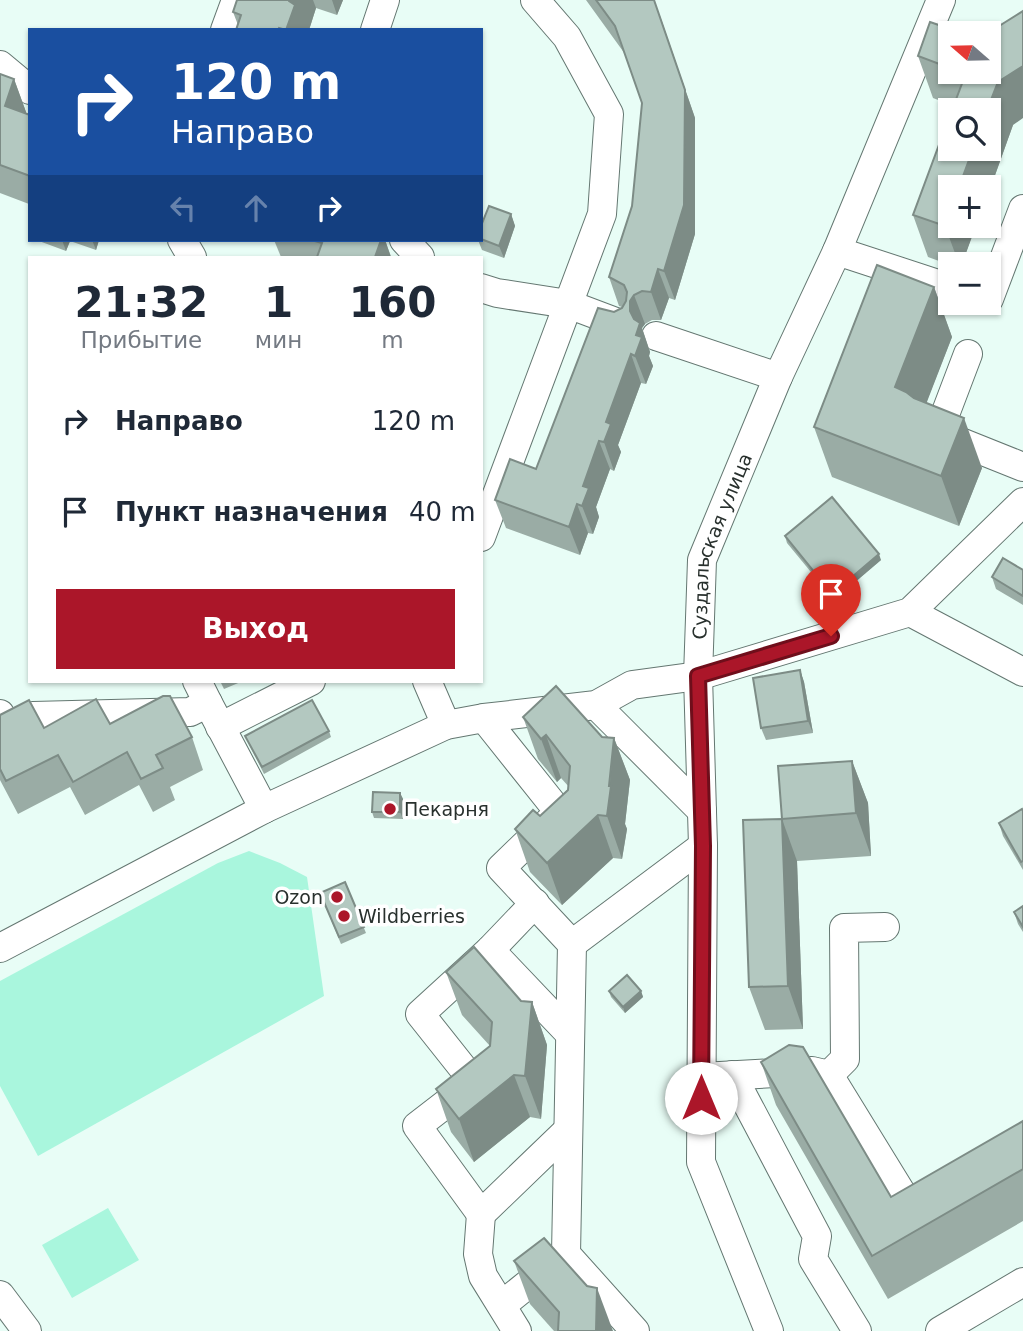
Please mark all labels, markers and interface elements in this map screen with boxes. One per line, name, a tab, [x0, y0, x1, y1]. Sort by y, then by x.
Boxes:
north arrow	[938, 21, 1001, 84]
map controls	[938, 21, 1001, 315]
text: 120 m	[171, 54, 341, 111]
icon: right	[56, 56, 147, 147]
button: search	[938, 98, 1001, 161]
text: Направо	[171, 113, 314, 151]
button: +	[938, 175, 1001, 238]
icon: left	[164, 189, 202, 227]
icon: ahead	[237, 189, 275, 227]
icon: right	[310, 189, 348, 227]
button: −	[938, 252, 1001, 315]
text: 21:32	[75, 278, 208, 327]
text: 1	[264, 278, 293, 327]
text: 160	[349, 278, 436, 327]
text: Прибытие	[81, 327, 202, 353]
text: мин	[255, 327, 302, 353]
text: m	[381, 327, 404, 353]
icon: right	[56, 402, 94, 440]
text: Направо	[115, 406, 243, 436]
text: 120 m	[372, 406, 455, 436]
street label: Суздальская улица	[688, 450, 756, 640]
icon: arrive	[56, 493, 94, 531]
text: Пункт назначения	[115, 497, 388, 527]
text: 40 m	[409, 497, 476, 527]
pin	[801, 564, 861, 636]
icon: arrive	[812, 575, 850, 613]
button: Выход	[56, 589, 455, 669]
place label: Пекарня	[404, 798, 489, 820]
marker: Пекарня	[382, 801, 398, 817]
place label: Ozon	[274, 886, 323, 908]
marker: Ozon	[329, 889, 345, 905]
place label: Wildberries	[358, 905, 465, 927]
marker: Wildberries	[336, 908, 352, 924]
position arrow	[664, 1061, 738, 1135]

